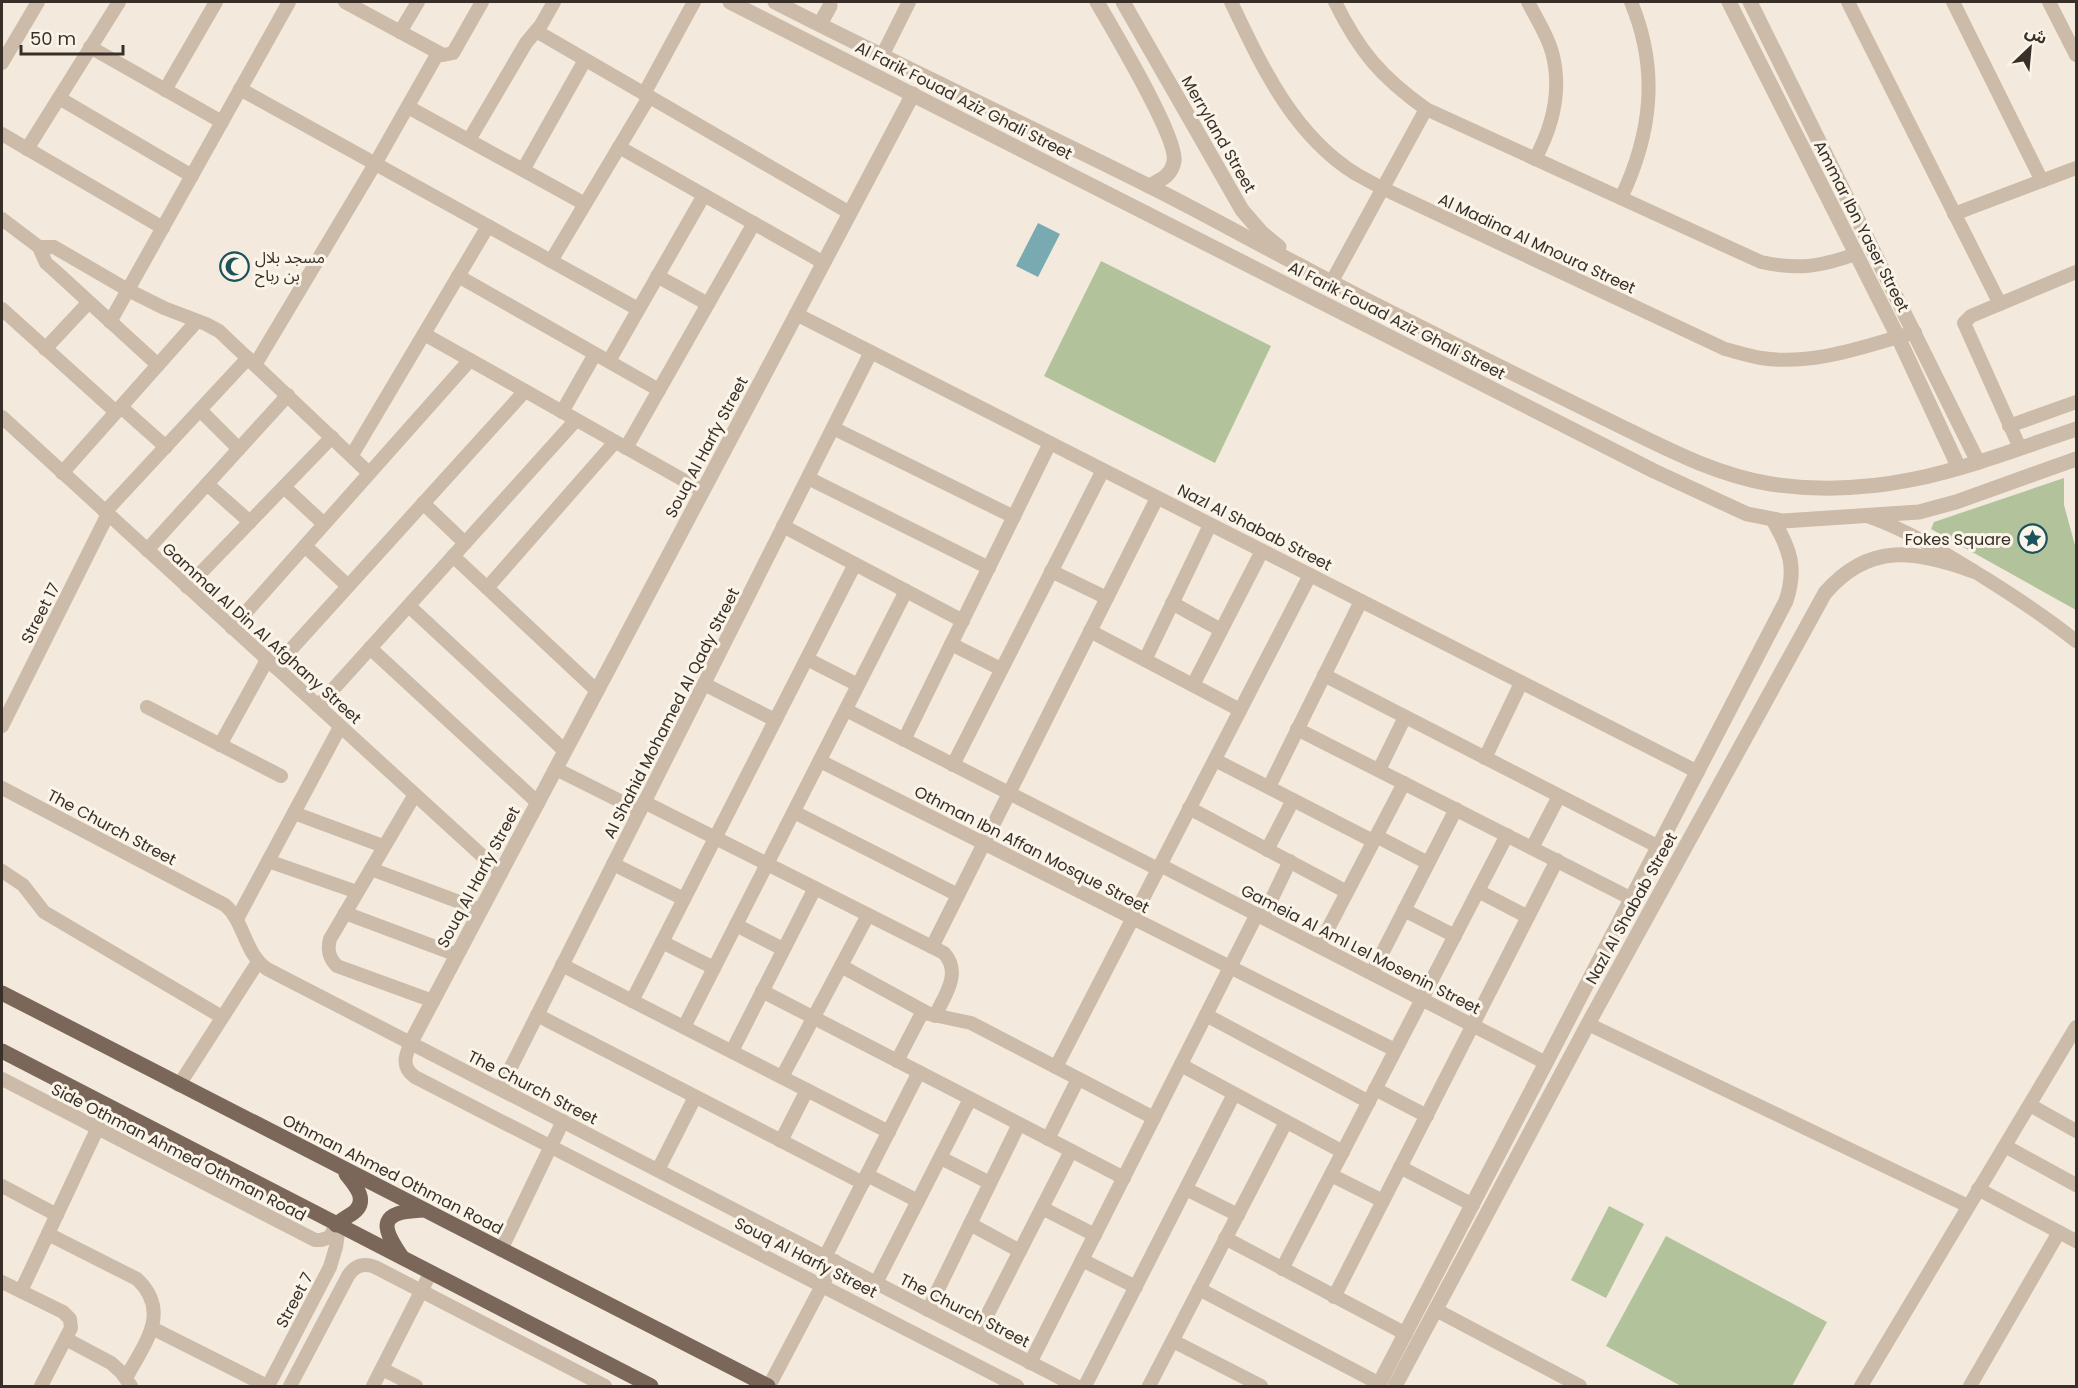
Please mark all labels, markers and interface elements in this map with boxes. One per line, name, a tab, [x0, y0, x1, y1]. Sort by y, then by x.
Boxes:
scale bar	[21, 18, 123, 56]
north arrow	[2000, 18, 2060, 78]
text: ش	[2021, 20, 2051, 50]
text: 50 m	[30, 26, 76, 51]
street label: Al Farik Fouad Aziz Ghali Street	[851, 36, 1076, 165]
street label: Merryland Street	[1176, 72, 1262, 197]
street label: Ammar Ibn Yaser Street	[1808, 137, 1915, 316]
street label: Al Madina Al Mnoura Street	[1434, 188, 1639, 299]
place label: مسجد بلال بن رباح	[255, 246, 325, 288]
mosque icon: مسجد بلال بن رباح	[218, 250, 250, 282]
street label: Al Farik Fouad Aziz Ghali Street	[1284, 256, 1509, 385]
street label: Souq Al Harfy Street	[659, 372, 754, 522]
street label: Nazl Al Shabab Street	[1174, 478, 1336, 576]
place icon: Fokes Square	[2016, 523, 2048, 555]
place label: Fokes Square	[1905, 528, 2011, 551]
street label: Gammal Al Din Al Afghany Street	[157, 537, 367, 729]
street label: Street 17	[15, 579, 66, 647]
street label: Al Shahid Mohamed Al Qady Street	[598, 584, 745, 843]
street label: Othman Ibn Affan Mosque Street	[910, 780, 1153, 919]
street label: The Church Street	[43, 784, 180, 871]
street label: Souq Al Harfy Street	[431, 802, 526, 952]
street label: Nazl Al Shabab Street	[1580, 828, 1683, 988]
street label: Gameia Al Aml Lel Mosenin Street	[1237, 879, 1485, 1020]
street label: The Church Street	[464, 1045, 602, 1130]
street label: Side Othman Ahmed Othman Road	[47, 1078, 310, 1227]
street label: Othman Ahmed Othman Road	[278, 1109, 507, 1240]
street label: Souq Al Harfy Street	[731, 1212, 881, 1303]
street label: Street 7	[270, 1268, 319, 1332]
street label: The Church Street	[896, 1268, 1034, 1353]

